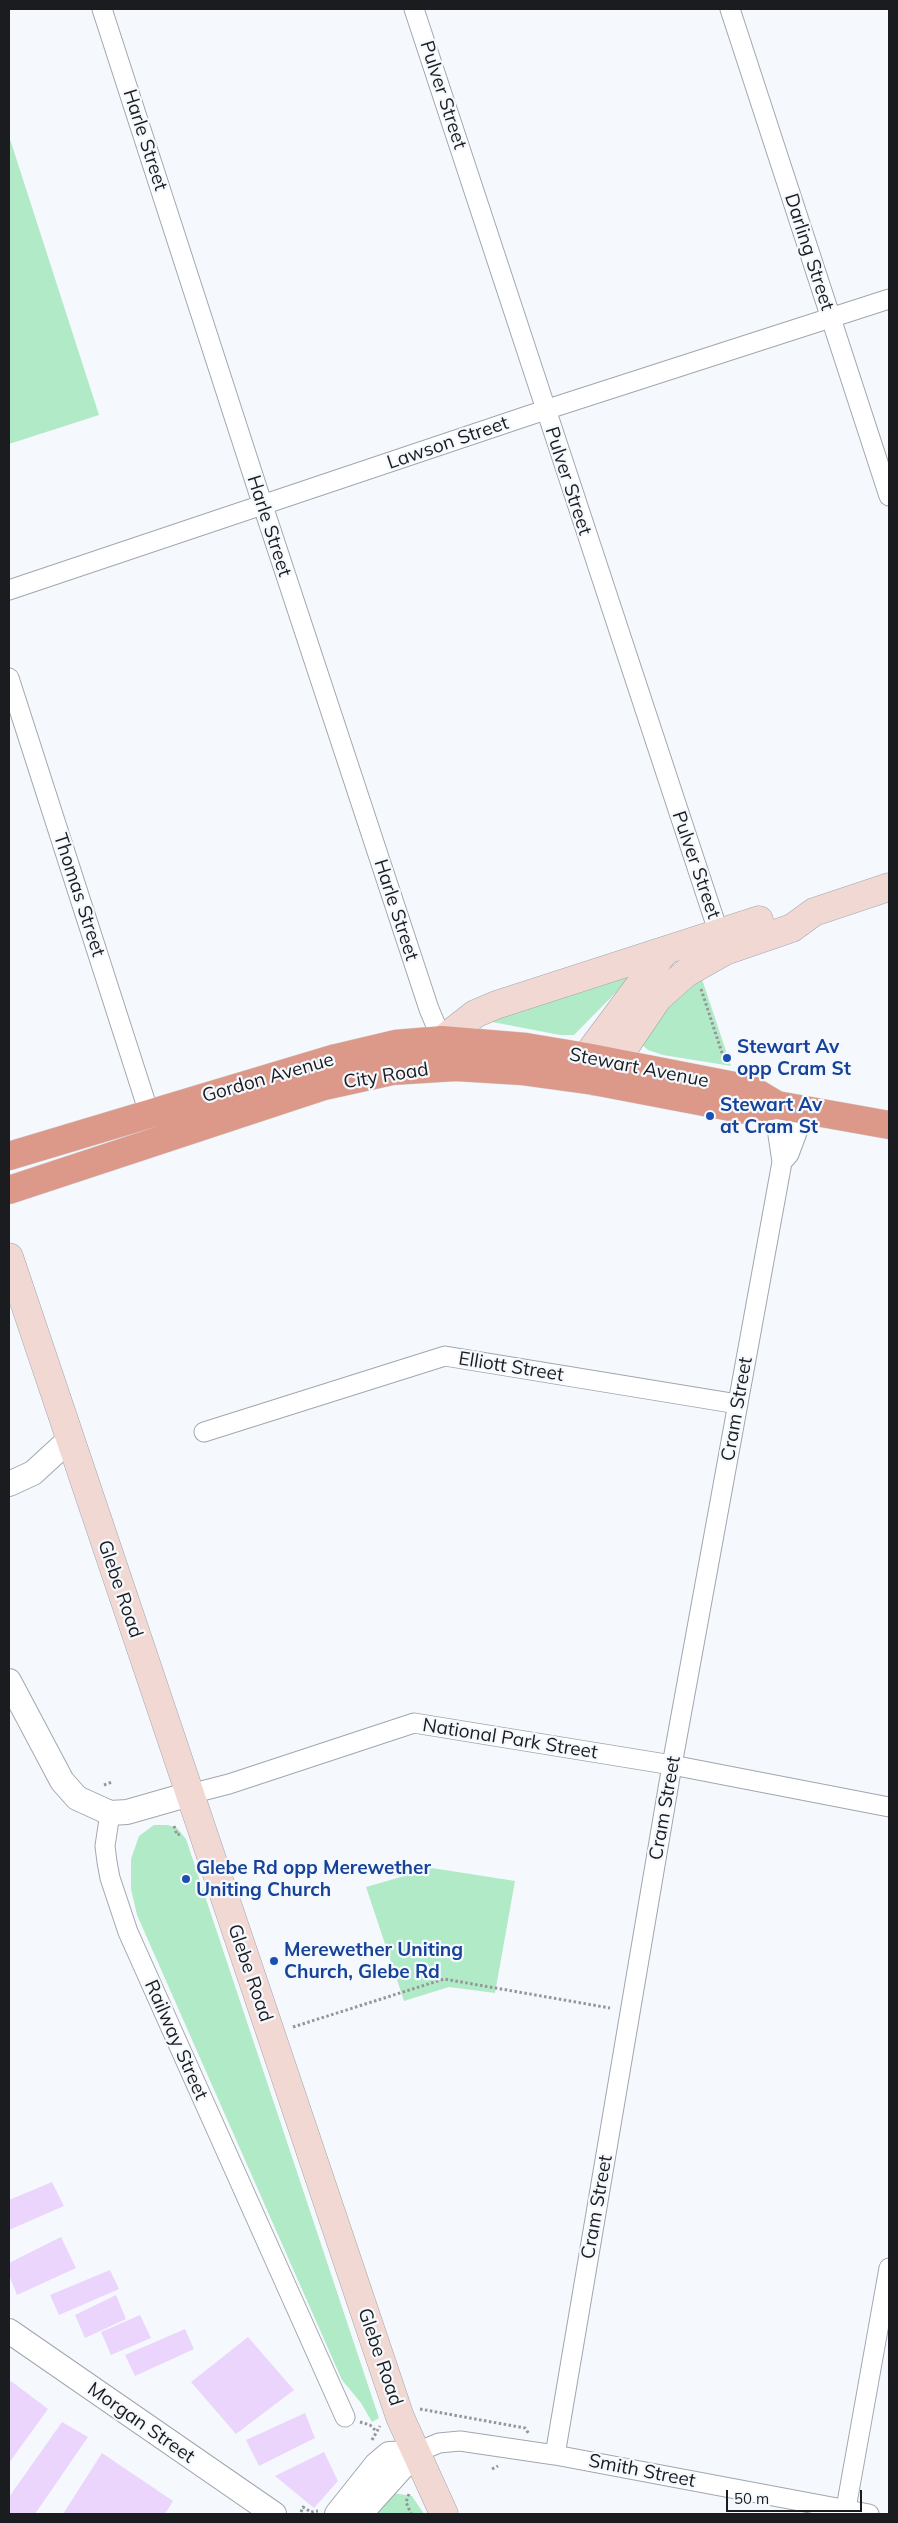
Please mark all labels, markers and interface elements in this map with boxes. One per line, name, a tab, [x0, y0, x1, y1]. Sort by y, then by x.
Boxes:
street label: Pulver Street	[415, 38, 471, 152]
street label: Harle Street	[118, 86, 172, 194]
street label: Darling Street	[779, 191, 839, 313]
street label: Lawson Street	[384, 412, 512, 474]
street label: Pulver Street	[540, 424, 596, 538]
street label: Harle Street	[242, 472, 296, 580]
street label: Pulver Street	[667, 808, 725, 922]
street label: Thomas Street	[48, 830, 110, 960]
street label: Harle Street	[369, 856, 423, 964]
place label: Stewart Av opp Cram St	[737, 1036, 851, 1080]
street label: Stewart Avenue	[567, 1043, 711, 1093]
street label: Gordon Avenue	[199, 1048, 337, 1108]
marker: Stewart Av opp Cram St	[721, 1052, 733, 1064]
street label: City Road	[342, 1058, 430, 1094]
place label: Stewart Av at Cram St	[720, 1094, 822, 1138]
marker: Stewart Av at Cram St	[704, 1110, 716, 1122]
street label: Elliott Street	[457, 1347, 565, 1387]
street label: Cram Street	[717, 1355, 757, 1463]
street label: Glebe Road	[93, 1537, 147, 1641]
street label: National Park Street	[421, 1714, 599, 1764]
street label: Cram Street	[645, 1754, 685, 1862]
place label: Glebe Rd opp Merewether Uniting Church	[196, 1857, 431, 1901]
marker: Glebe Rd opp Merewether Uniting Church	[180, 1873, 192, 1885]
street label: Glebe Road	[223, 1921, 277, 2025]
place label: Merewether Uniting Church, Glebe Rd	[284, 1939, 463, 1983]
marker: Merewether Uniting Church, Glebe Rd	[268, 1955, 280, 1967]
street label: Railway Street	[139, 1977, 213, 2103]
street label: Cram Street	[577, 2153, 617, 2261]
street label: Glebe Road	[353, 2305, 407, 2409]
street label: Morgan Street	[83, 2378, 199, 2468]
street label: Smith Street	[587, 2449, 697, 2493]
scale bar	[728, 2480, 864, 2512]
text: 50 m	[734, 2489, 769, 2508]

